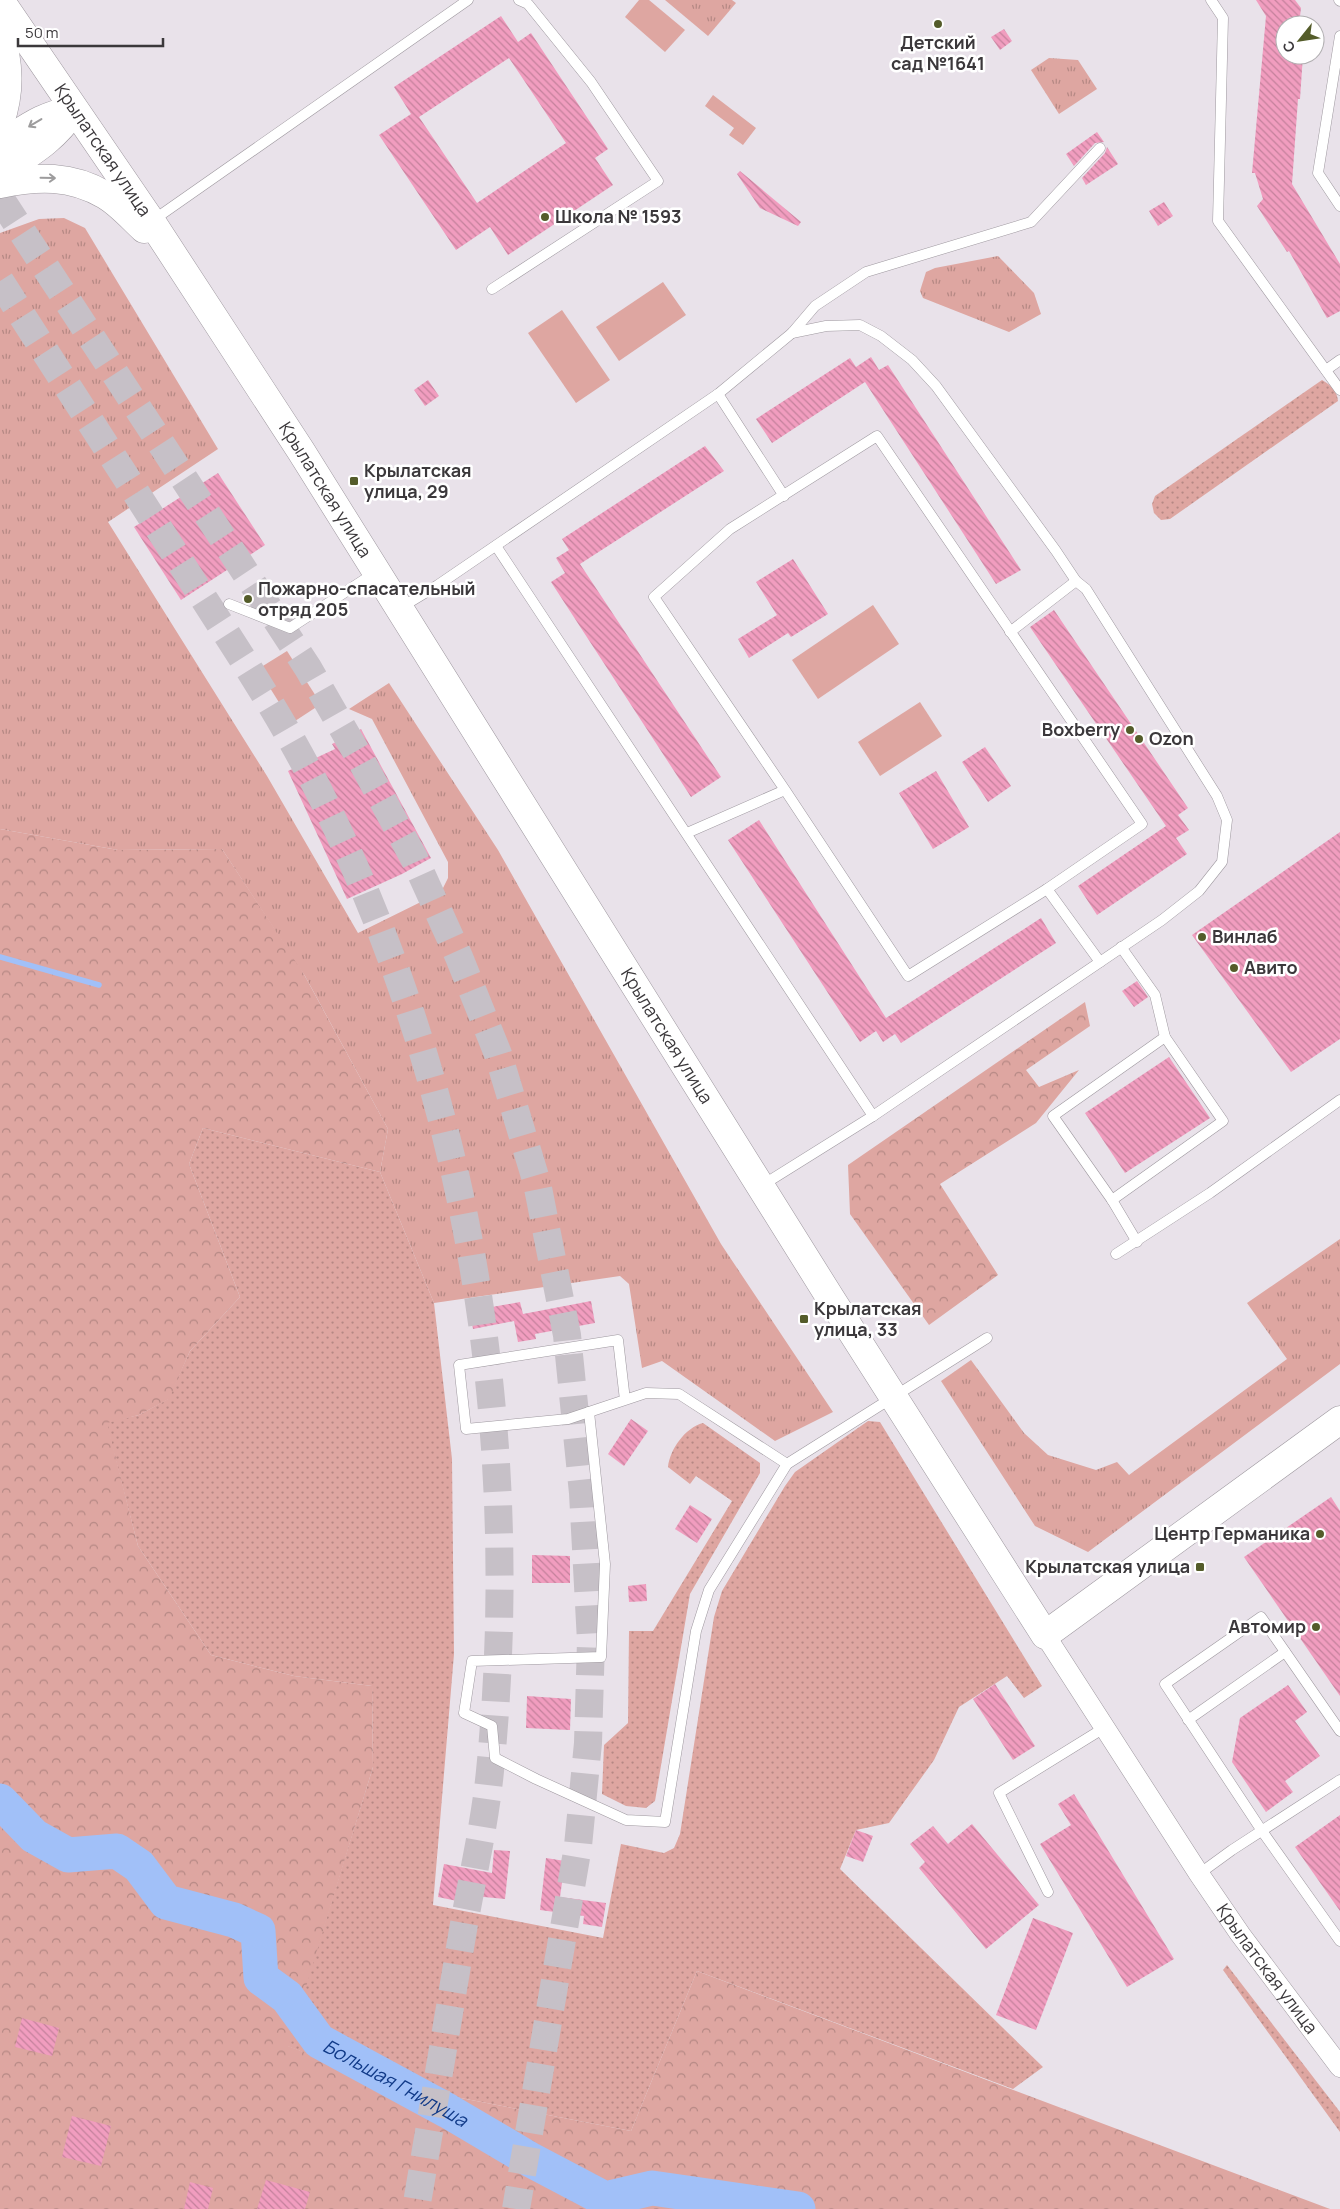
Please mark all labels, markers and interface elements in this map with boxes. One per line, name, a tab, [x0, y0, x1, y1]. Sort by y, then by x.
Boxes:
scale bar	[18, 15, 162, 47]
north arrow	[1275, 15, 1325, 65]
marker: Детский сад №1641	[932, 18, 944, 30]
text: 50 m	[25, 22, 59, 43]
place label: Детский сад №1641	[891, 30, 985, 75]
text: С	[1277, 38, 1299, 56]
street label: Крылатская улица	[50, 79, 157, 221]
one-way arrow	[28, 118, 42, 128]
one-way arrow	[40, 173, 56, 183]
place label: Школа № 1593	[555, 204, 682, 228]
marker: Школа № 1593	[539, 211, 551, 223]
street label: Крылатская улица	[274, 417, 378, 562]
place label: Крылатская улица, 29	[364, 458, 472, 503]
marker: Крылатская улица, 29	[348, 475, 360, 487]
place label: Пожарно-спасательный отряд 205	[258, 576, 476, 621]
marker: Пожарно-спасательный отряд 205	[242, 593, 254, 605]
place label: Boxberry	[1042, 717, 1120, 741]
marker: Boxberry	[1124, 724, 1136, 736]
place label: Ozon	[1149, 726, 1194, 750]
marker: Ozon	[1133, 733, 1145, 745]
place label: Винлаб	[1212, 924, 1278, 948]
marker: Винлаб	[1196, 931, 1208, 943]
place label: Авито	[1244, 955, 1298, 979]
marker: Авито	[1228, 962, 1240, 974]
street label: Крылатская улица	[616, 963, 719, 1108]
place label: Крылатская улица, 33	[814, 1296, 922, 1341]
marker: Крылатская улица, 33	[798, 1313, 810, 1325]
place label: Центр Германика	[1154, 1521, 1310, 1545]
marker: Центр Германика	[1314, 1528, 1326, 1540]
place label: Крылатская улица	[1025, 1554, 1190, 1578]
marker: Крылатская улица	[1194, 1561, 1206, 1573]
place label: Автомир	[1228, 1614, 1306, 1638]
marker: Автомир	[1310, 1621, 1322, 1633]
street label: Крылатская улица	[1212, 1899, 1324, 2038]
water label: Большая Гнилуша	[319, 2033, 474, 2133]

